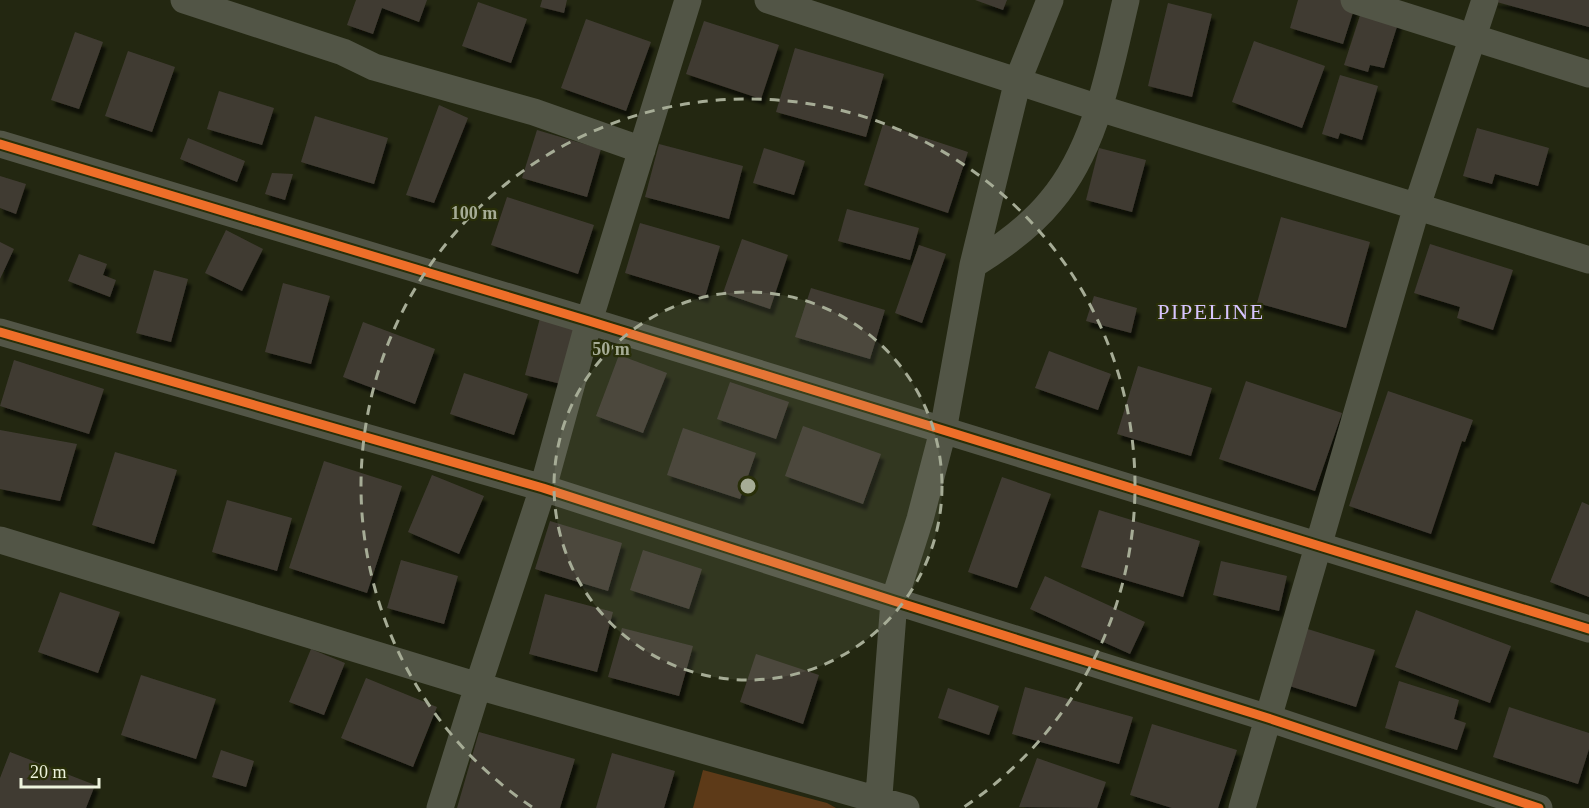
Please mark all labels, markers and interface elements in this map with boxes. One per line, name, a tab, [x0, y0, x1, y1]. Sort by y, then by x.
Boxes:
text: 100 m	[451, 203, 497, 223]
district label: PIPELINE	[1157, 299, 1265, 324]
text: 50 m	[592, 339, 630, 359]
centre of rings	[738, 476, 758, 496]
scale bar	[21, 751, 99, 789]
text: 20 m	[30, 762, 67, 782]

